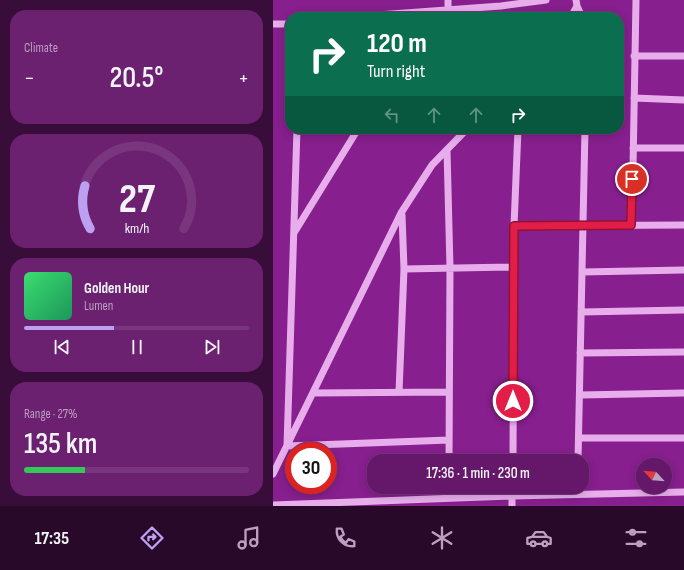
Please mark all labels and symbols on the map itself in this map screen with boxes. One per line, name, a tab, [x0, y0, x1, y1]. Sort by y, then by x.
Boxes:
pin	[615, 162, 649, 196]
position arrow	[492, 380, 534, 422]
speed limit sign: 30	[285, 442, 337, 494]
north arrow	[636, 458, 672, 494]

